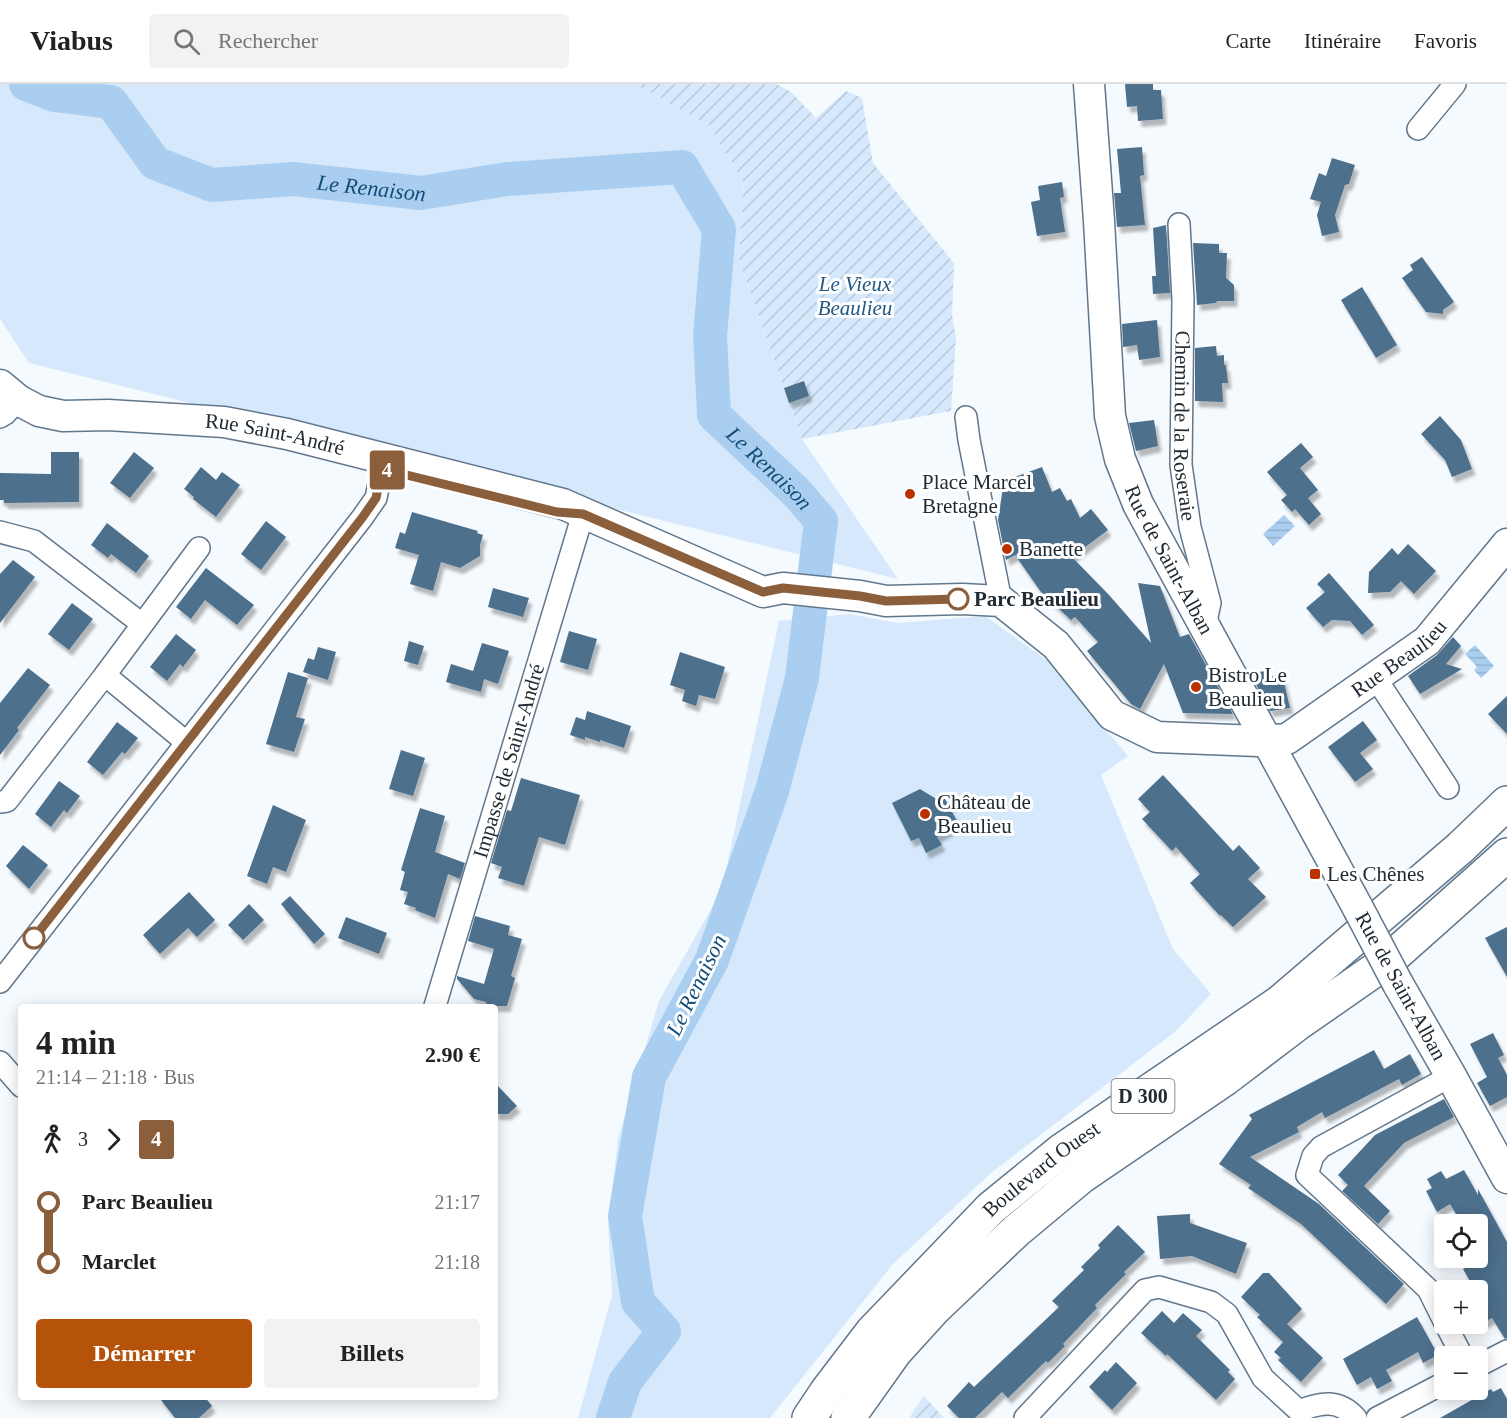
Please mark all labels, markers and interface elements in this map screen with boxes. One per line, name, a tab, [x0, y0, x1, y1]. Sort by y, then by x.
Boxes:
search box	[149, 14, 569, 68]
text: Viabus	[30, 25, 113, 56]
icon: search	[170, 25, 203, 58]
text: Rechercher	[218, 28, 318, 53]
text: Carte	[1226, 29, 1271, 53]
text: Itinéraire	[1304, 29, 1381, 53]
text: Favoris	[1414, 29, 1477, 53]
water label: Le Renaison	[315, 169, 427, 206]
park label: Le Vieux Beaulieu	[818, 272, 892, 320]
street label: Chemin de la Roseraie	[1169, 330, 1201, 522]
street label: Rue Saint-André	[205, 409, 347, 460]
water label: Le Renaison	[721, 420, 818, 515]
line badge: 4	[368, 450, 406, 490]
text: 4	[382, 458, 392, 482]
place label: Place Marcel Bretagne	[922, 470, 1032, 518]
street label: Rue de Saint-Alban	[1120, 482, 1219, 639]
marker: Place Marcel Bretagne	[903, 487, 917, 501]
place label: Banette	[1019, 537, 1083, 561]
marker: Banette	[1000, 542, 1014, 556]
place label: Parc Beaulieu	[974, 587, 1099, 611]
marker: Parc Beaulieu	[947, 588, 969, 610]
street label: Rue Beaulieu	[1347, 614, 1452, 702]
street label: Impasse de Saint-André	[468, 661, 549, 861]
place label: Bistro Le Beaulieu	[1208, 663, 1287, 711]
marker: Bistro Le Beaulieu	[1189, 680, 1203, 694]
place label: Château de Beaulieu	[937, 790, 1031, 838]
marker: Château de Beaulieu	[918, 807, 932, 821]
place label: Les Chênes	[1327, 862, 1424, 886]
marker: Les Chênes	[1308, 867, 1322, 881]
street label: Rue de Saint-Alban	[1350, 908, 1452, 1065]
unlabelled marker	[23, 927, 45, 949]
water label: Le Renaison	[660, 930, 731, 1041]
text: 4 min	[36, 1025, 116, 1061]
text: 2.90 €	[425, 1042, 480, 1067]
text: 21:14 – 21:18 · Bus	[36, 1066, 195, 1088]
road number: D 300	[1112, 1079, 1174, 1113]
street label: Boulevard Ouest	[977, 1116, 1104, 1222]
icon: walk	[36, 1123, 69, 1156]
icon: forward	[97, 1123, 130, 1156]
text: 4	[151, 1127, 162, 1151]
text: 3	[78, 1128, 88, 1150]
text: Parc Beaulieu	[82, 1189, 213, 1214]
text: 21:17	[434, 1191, 480, 1213]
map controls	[1434, 1214, 1488, 1400]
button: locate	[1434, 1214, 1488, 1268]
text: Marclet	[82, 1249, 156, 1274]
text: 21:18	[434, 1251, 480, 1273]
button: +	[1434, 1280, 1488, 1334]
button: Démarrer	[36, 1319, 252, 1388]
button: Billets	[264, 1319, 480, 1388]
button: −	[1434, 1346, 1488, 1400]

